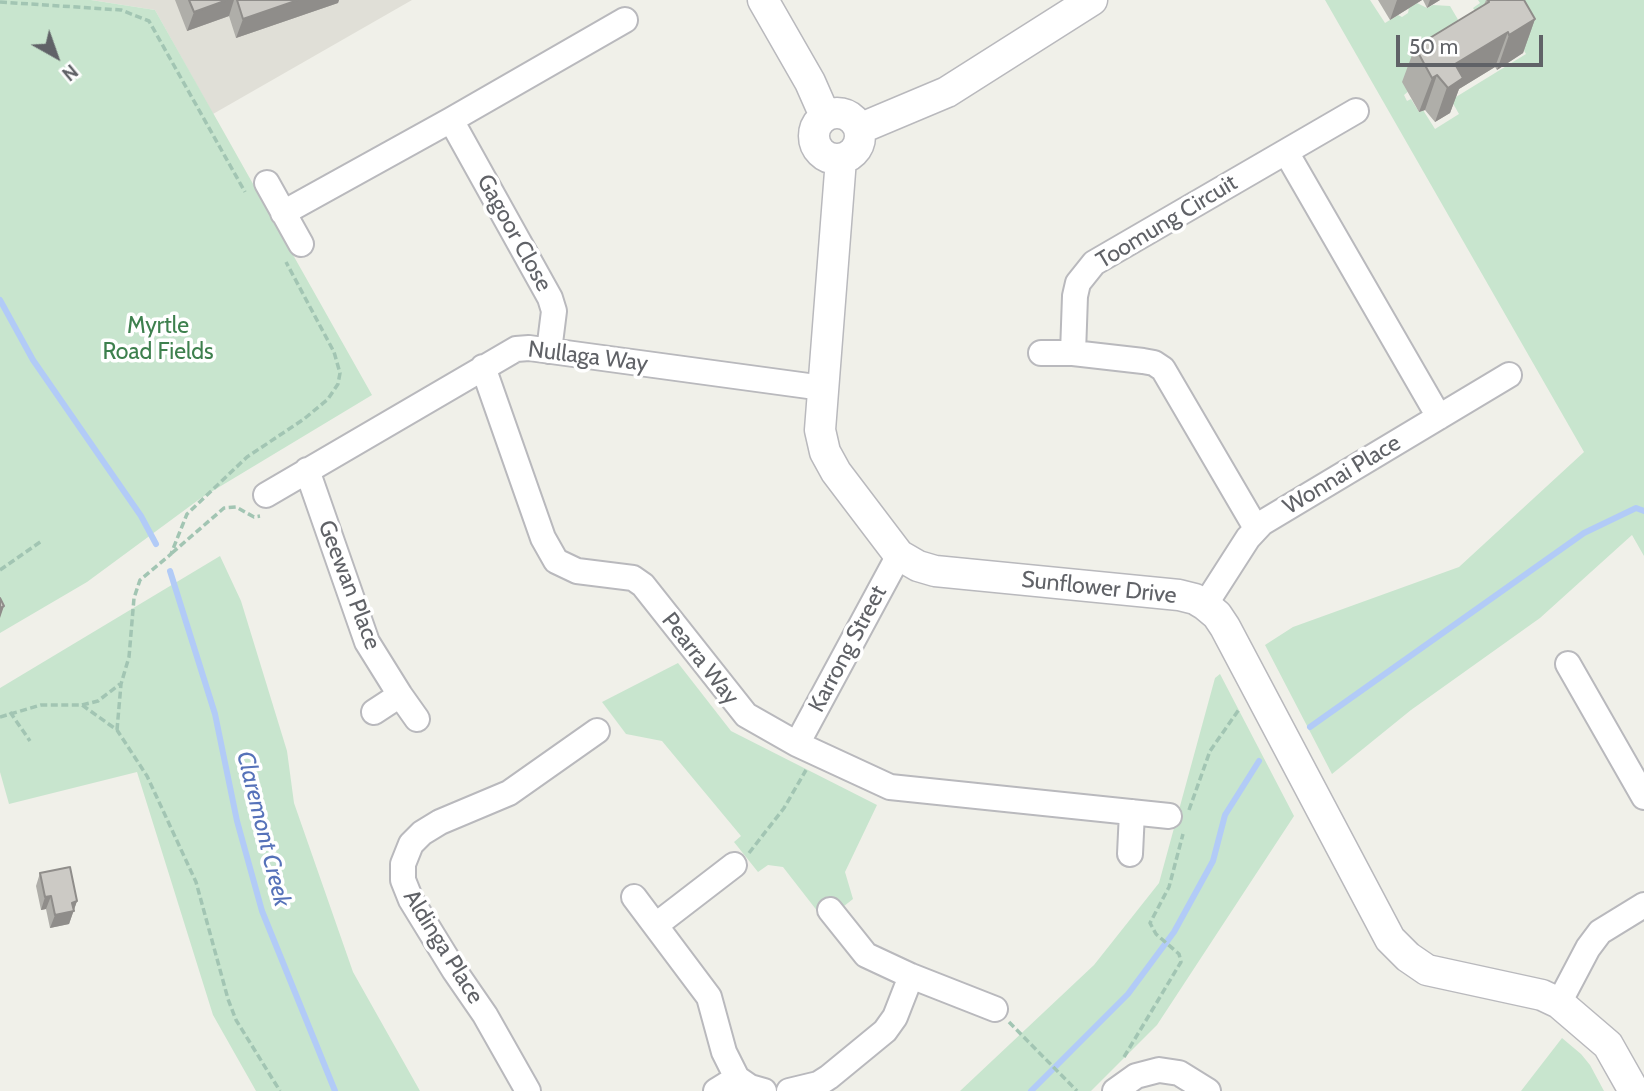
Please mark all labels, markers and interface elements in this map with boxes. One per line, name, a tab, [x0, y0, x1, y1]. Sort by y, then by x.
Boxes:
north arrow	[21, 21, 91, 91]
scale bar	[1399, 21, 1546, 65]
text: 50 m	[1409, 34, 1458, 59]
text: N	[57, 59, 82, 86]
street label: Toomung Circuit	[1092, 169, 1242, 275]
street label: Gagoor Close	[471, 170, 557, 296]
park label: Myrtle Road Fields	[102, 312, 214, 366]
street label: Nullaga Way	[526, 336, 650, 378]
street label: Wonnai Place	[1278, 429, 1406, 521]
street label: Geewan Place	[312, 517, 386, 653]
street label: Sunflower Drive	[1020, 566, 1178, 610]
street label: Karrong Street	[803, 581, 893, 717]
street label: Pearra Way	[655, 607, 745, 711]
water label: Claremont Creek	[230, 748, 296, 910]
street label: Aldinga Place	[397, 885, 489, 1009]

